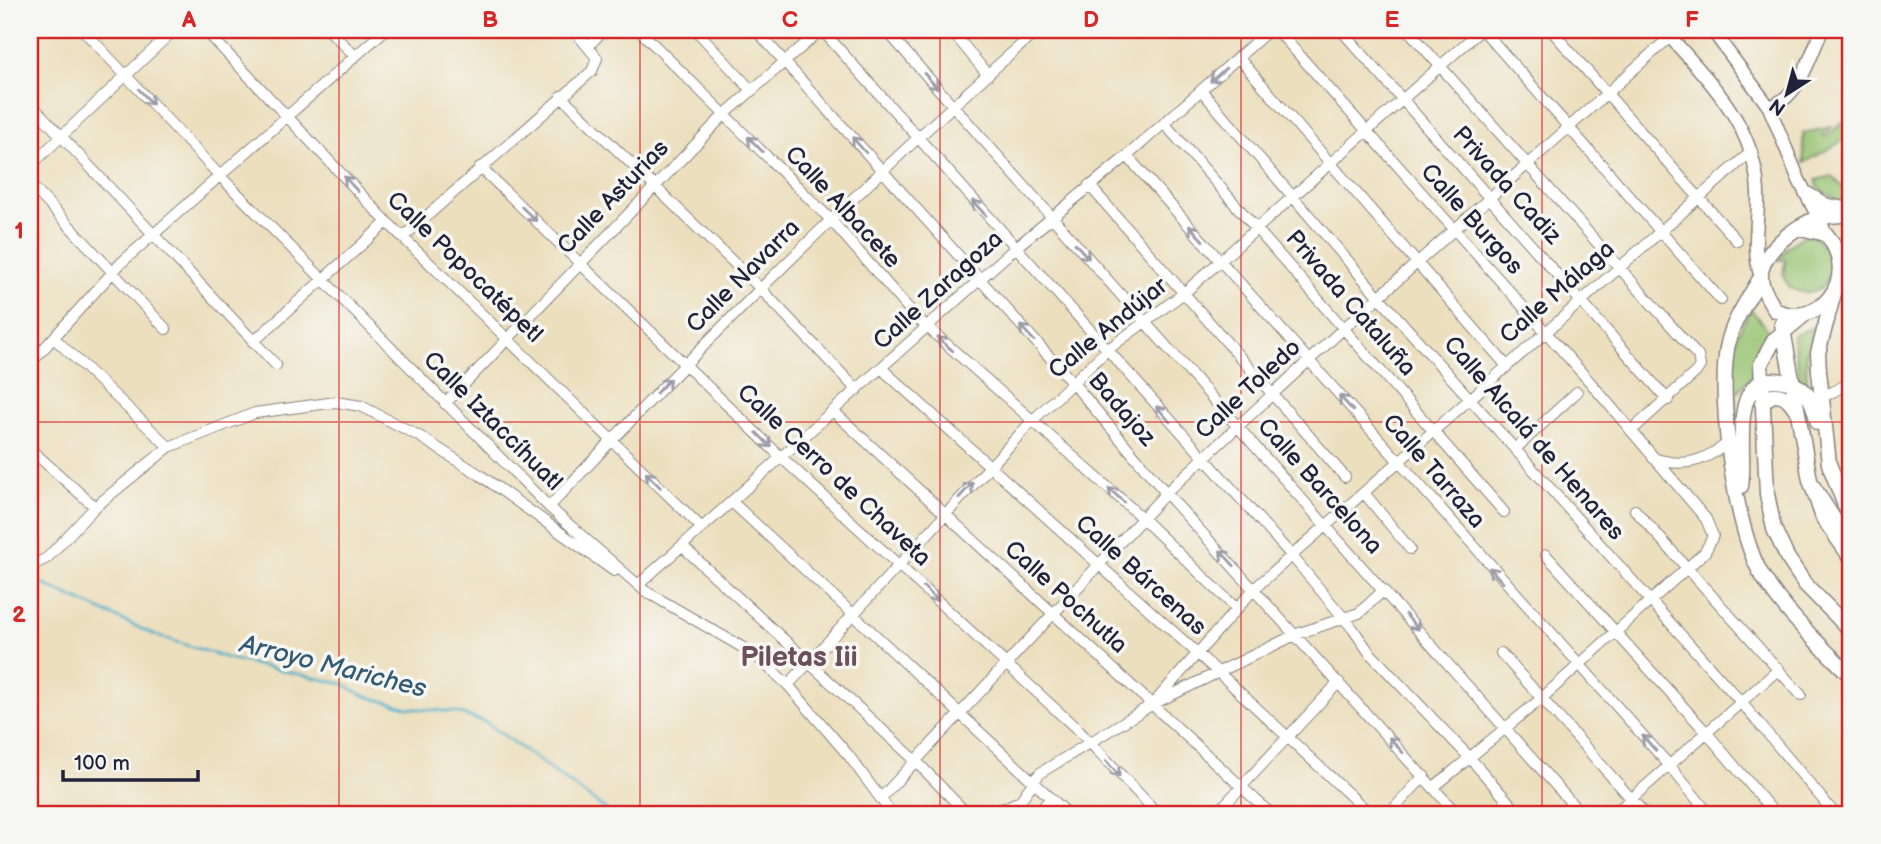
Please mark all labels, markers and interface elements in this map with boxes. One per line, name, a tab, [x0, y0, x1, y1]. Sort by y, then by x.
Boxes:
text: A	[181, 6, 197, 34]
text: B	[482, 6, 498, 34]
text: C	[782, 6, 798, 34]
text: D	[1083, 6, 1099, 34]
text: E	[1385, 6, 1400, 34]
text: F	[1685, 6, 1699, 34]
north arrow	[1752, 60, 1822, 130]
one-way arrow	[1209, 67, 1227, 83]
one-way arrow	[923, 72, 939, 90]
one-way arrow	[138, 88, 155, 105]
text: N	[1765, 93, 1790, 120]
street label: Privada Cadiz	[1446, 120, 1568, 250]
street label: Calle Asturias	[551, 134, 675, 260]
one-way arrow	[746, 136, 763, 153]
one-way arrow	[851, 136, 867, 154]
street label: Calle Albacete	[779, 140, 907, 274]
street label: Calle Burgos	[1415, 158, 1529, 281]
one-way arrow	[342, 176, 359, 193]
street label: Calle Popocatépetl	[381, 185, 549, 349]
one-way arrow	[971, 199, 987, 217]
one-way arrow	[521, 206, 538, 223]
street label: Calle Navarra	[680, 213, 806, 339]
text: 1	[14, 217, 24, 245]
street label: Calle Zaragoza	[867, 224, 1009, 356]
one-way arrow	[1188, 224, 1204, 242]
street label: Privada Cataluña	[1280, 224, 1422, 382]
street label: Calle Málaga	[1494, 234, 1620, 350]
one-way arrow	[1074, 242, 1090, 260]
street label: Calle Andújar	[1043, 271, 1174, 385]
one-way arrow	[1019, 324, 1035, 342]
street label: Calle Alcalá de Henares	[1437, 330, 1631, 546]
street label: Calle Toledo	[1189, 333, 1307, 445]
one-way arrow	[936, 336, 954, 352]
street label: Calle Iztaccíhuatl	[417, 345, 569, 497]
street label: Badajoz	[1082, 366, 1162, 452]
one-way arrow	[655, 378, 672, 395]
street label: Calle Cerro de Chaveta	[731, 378, 937, 572]
one-way arrow	[1339, 395, 1355, 413]
one-way arrow	[1155, 406, 1172, 423]
street label: Calle Tarraza	[1377, 408, 1491, 534]
street label: Calle Barcelona	[1251, 412, 1389, 560]
one-way arrow	[755, 431, 772, 448]
one-way arrow	[645, 472, 662, 489]
one-way arrow	[957, 482, 974, 499]
one-way arrow	[1107, 487, 1125, 503]
street label: Calle Bárcenas	[1070, 509, 1213, 641]
street label: Calle Pochutla	[999, 534, 1133, 660]
one-way arrow	[1219, 549, 1235, 567]
one-way arrow	[1488, 566, 1504, 584]
one-way arrow	[922, 586, 939, 603]
text: 2	[12, 601, 26, 629]
one-way arrow	[1404, 613, 1420, 631]
water label: Arroyo Mariches	[235, 628, 429, 705]
district label: Piletas Iii	[740, 641, 858, 674]
one-way arrow	[1641, 734, 1657, 752]
one-way arrow	[1388, 736, 1404, 754]
scale bar	[63, 739, 198, 783]
text: 100 m	[74, 751, 130, 776]
one-way arrow	[1105, 759, 1121, 777]

